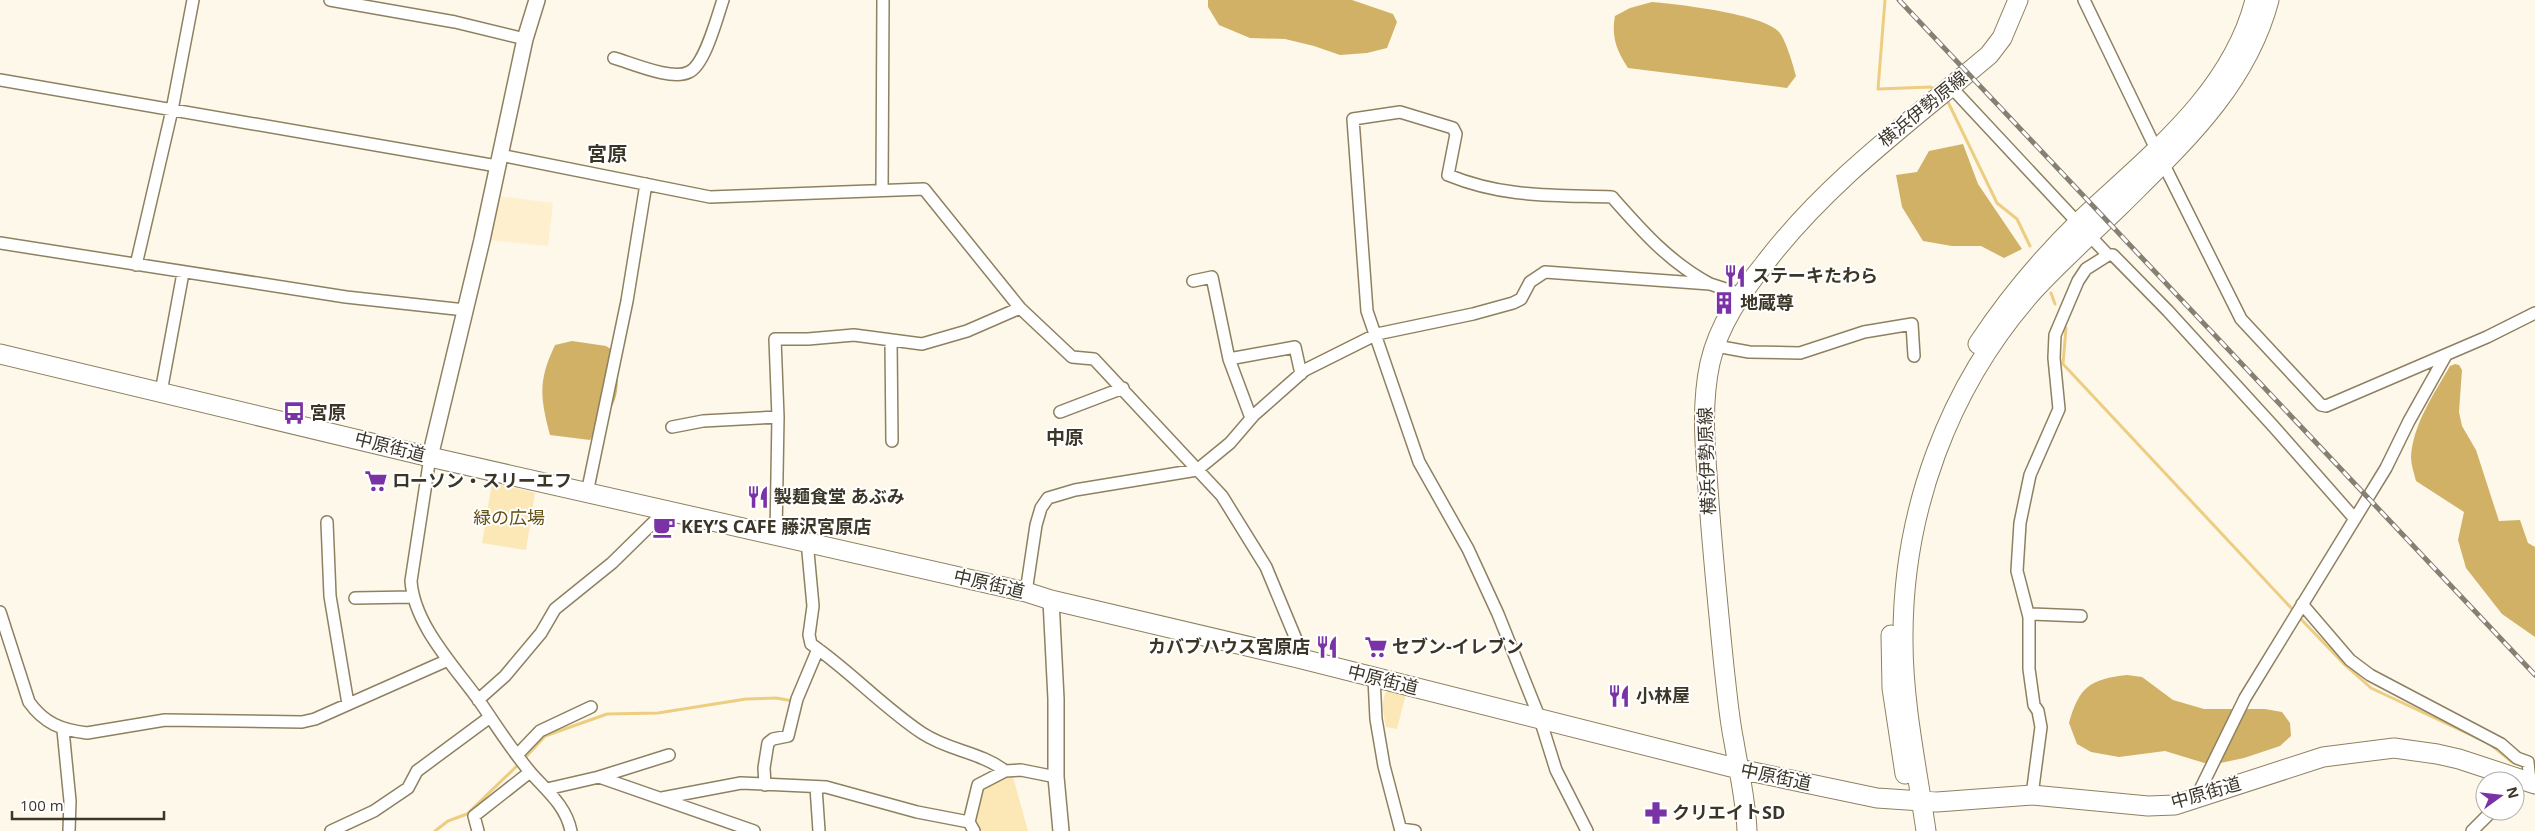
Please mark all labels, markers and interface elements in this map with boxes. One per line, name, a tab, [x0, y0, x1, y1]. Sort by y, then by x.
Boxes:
street label: 横浜伊勢原線	[1873, 65, 1972, 152]
district label: 宮原	[587, 140, 627, 167]
restaurant icon: ステーキたわら	[1722, 263, 1748, 289]
place label: ステーキたわら	[1752, 263, 1878, 287]
building icon: 地蔵尊	[1711, 290, 1737, 316]
place label: 地蔵尊	[1740, 290, 1794, 314]
bus stop icon: 宮原	[281, 400, 307, 426]
place label: 宮原	[310, 400, 346, 424]
street label: 横浜伊勢原線	[1692, 407, 1720, 515]
district label: 中原	[1046, 424, 1084, 450]
street label: 中原街道	[352, 426, 428, 466]
supermarket icon: ローソン・スリーエフ	[363, 468, 389, 494]
place label: ローソン・スリーエフ	[392, 468, 572, 492]
restaurant icon: 製麺食堂 あぶみ	[745, 484, 771, 510]
place label: 製麺食堂 あぶみ	[774, 484, 905, 508]
park label: 緑の広場	[473, 505, 545, 529]
cafe icon: KEY’S CAFE 藤沢宮原店	[651, 514, 677, 540]
place label: KEY’S CAFE 藤沢宮原店	[681, 514, 871, 538]
street label: 中原街道	[951, 563, 1027, 603]
place label: カバブハウス宮原店	[1148, 634, 1310, 658]
restaurant icon: カバブハウス宮原店	[1314, 634, 1340, 660]
supermarket icon: セブン-イレブン	[1363, 634, 1389, 660]
place label: セブン-イレブン	[1392, 634, 1524, 658]
street label: 中原街道	[1345, 659, 1421, 699]
restaurant icon: 小林屋	[1606, 683, 1632, 709]
place label: 小林屋	[1636, 683, 1690, 707]
street label: 中原街道	[1738, 757, 1814, 795]
street label: 中原街道	[2168, 771, 2244, 813]
north arrow	[2475, 771, 2525, 821]
text: N	[2502, 785, 2524, 800]
scale bar	[12, 788, 165, 820]
text: 100 m	[20, 795, 64, 815]
pharmacy icon: クリエイトSD	[1643, 800, 1669, 826]
place label: クリエイトSD	[1672, 800, 1785, 824]

